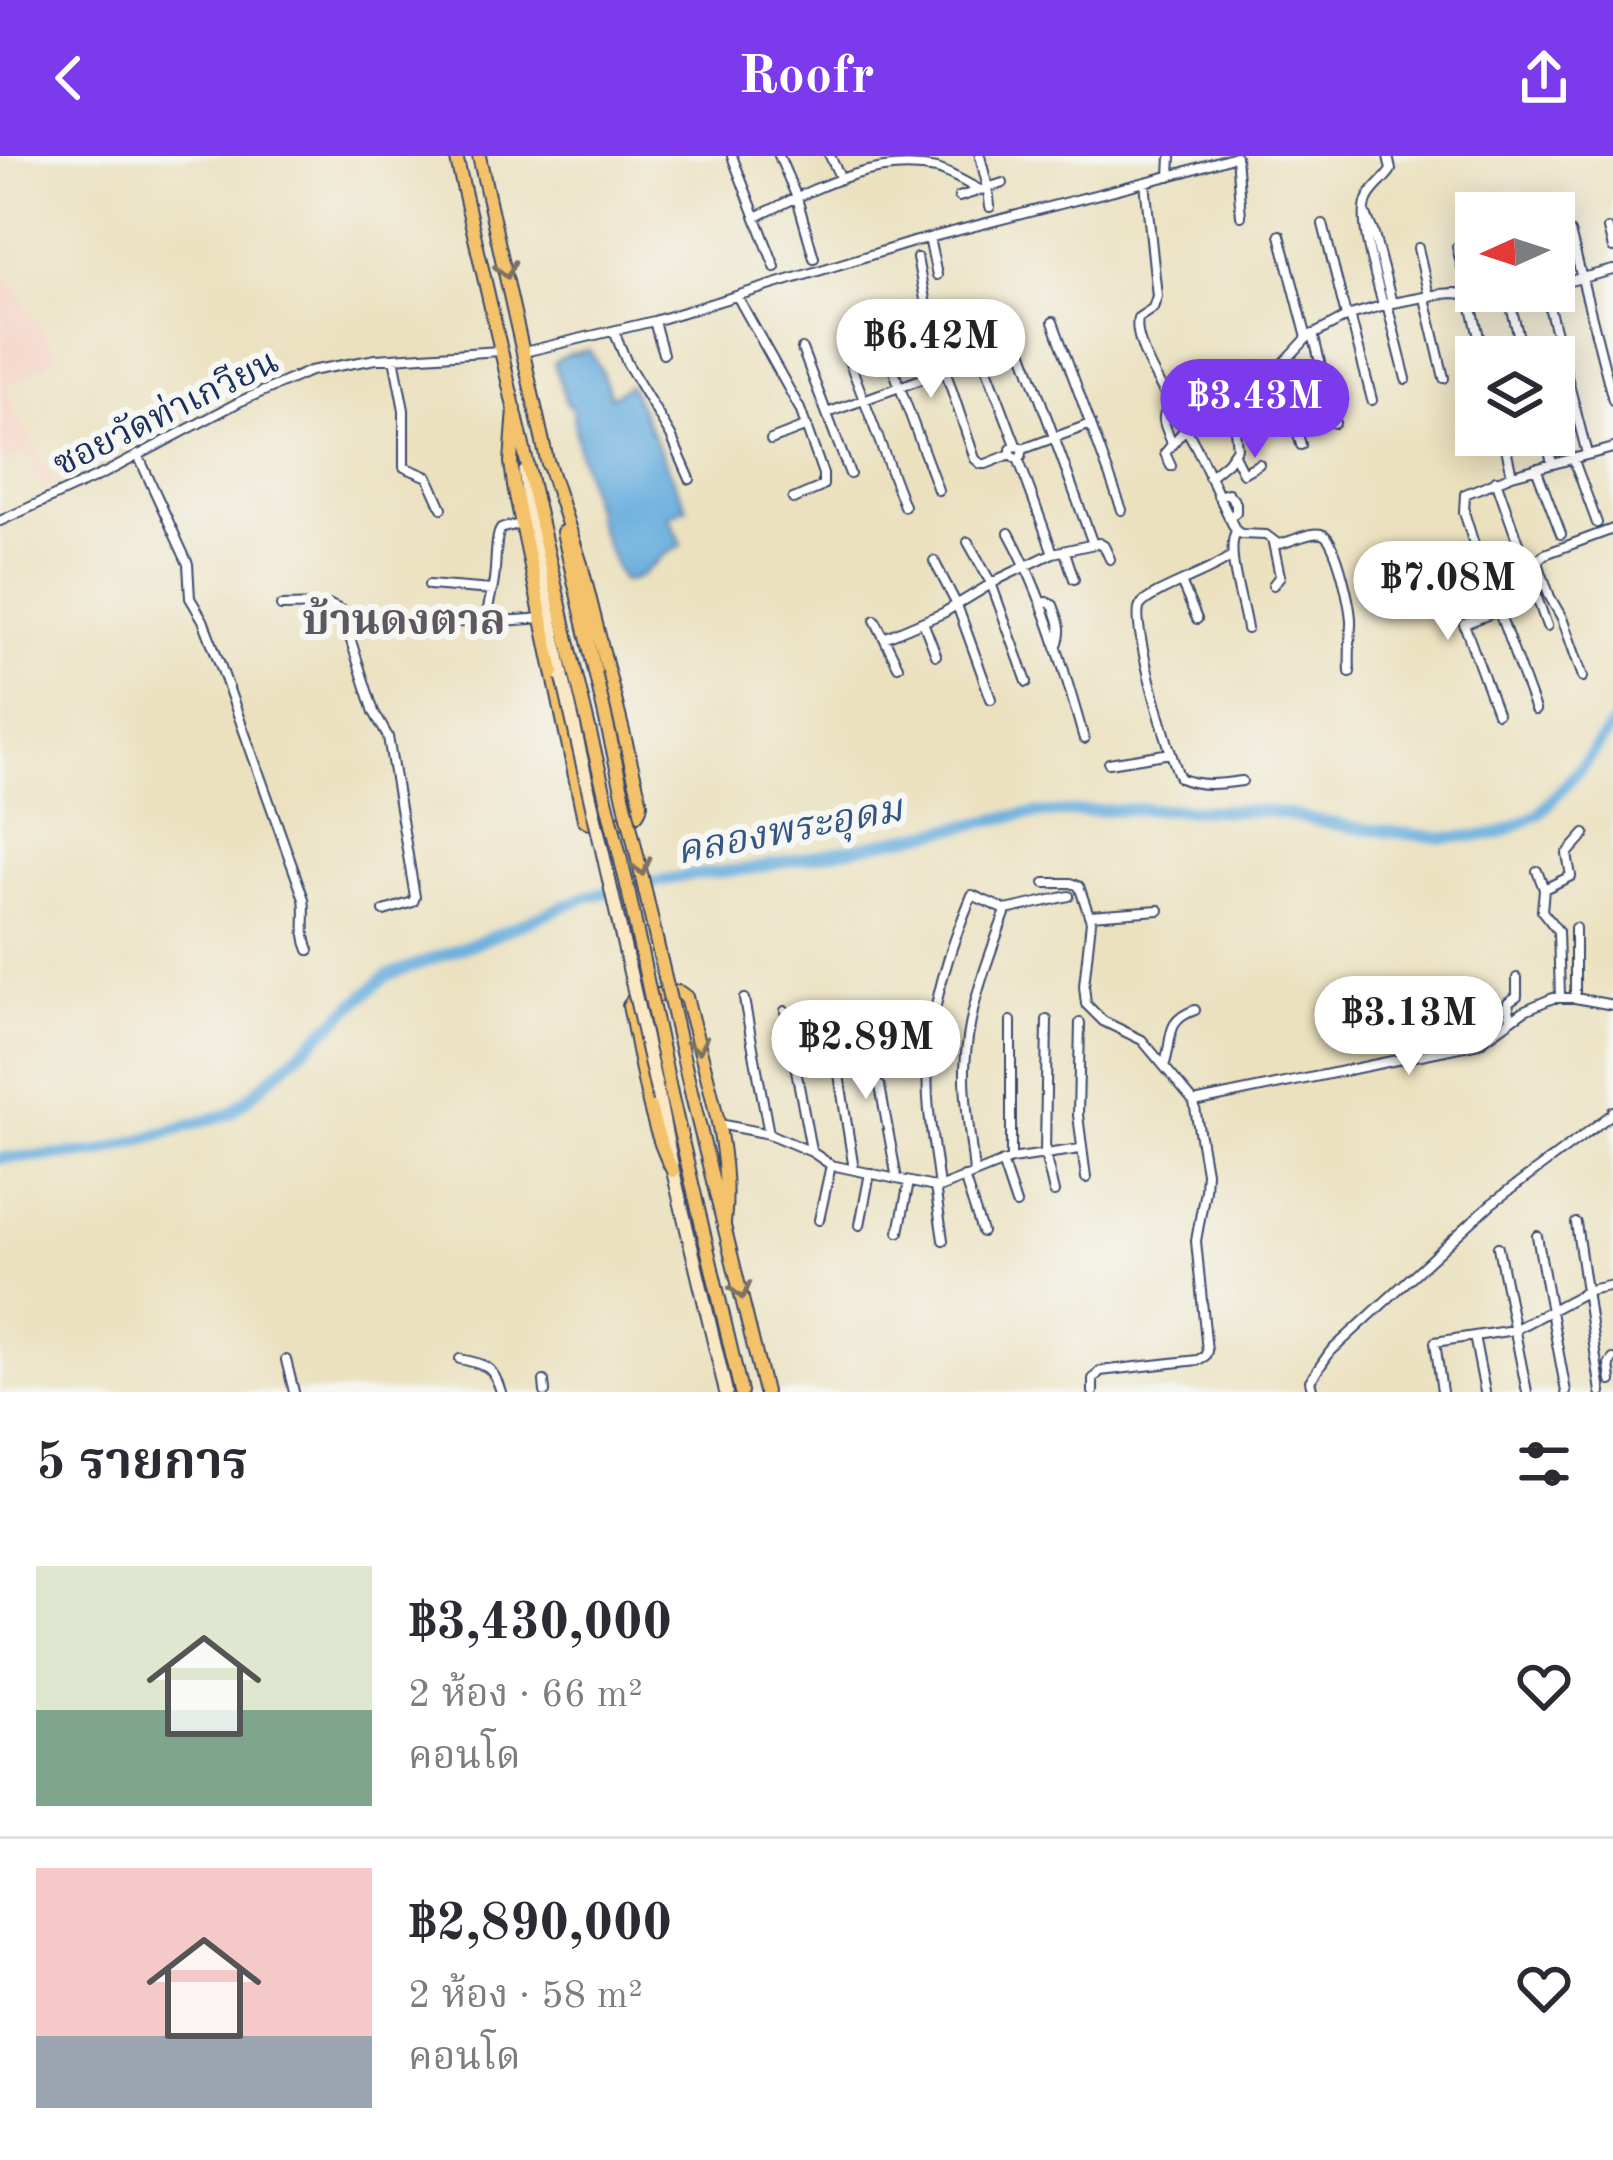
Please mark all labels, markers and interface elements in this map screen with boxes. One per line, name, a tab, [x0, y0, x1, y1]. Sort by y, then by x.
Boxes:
icon: back	[36, 45, 102, 111]
icon: share	[1511, 45, 1577, 111]
text: Roofr	[738, 51, 875, 105]
north arrow	[1455, 192, 1575, 312]
map controls	[1455, 192, 1575, 456]
one-way arrow	[492, 259, 517, 280]
pin: ฿6.42M	[833, 299, 1029, 401]
text: ฿6.42M	[863, 318, 999, 357]
button: layers	[1455, 336, 1575, 456]
street label: ซอยวัดท่าเกวียน	[47, 340, 285, 485]
pin: ฿3.43M	[1157, 359, 1353, 461]
text: ฿3.43M	[1187, 378, 1323, 417]
pin: ฿7.08M	[1350, 541, 1546, 643]
text: ฿7.08M	[1380, 560, 1516, 599]
district label: บ้านดงตาล	[302, 597, 506, 644]
water label: คลองพระอุดม	[673, 790, 908, 875]
one-way arrow	[627, 857, 652, 877]
pin: ฿3.13M	[1311, 976, 1507, 1078]
text: ฿3.13M	[1341, 995, 1477, 1034]
pin: ฿2.89M	[768, 1000, 964, 1102]
text: ฿2.89M	[798, 1019, 934, 1058]
one-way arrow	[684, 1034, 709, 1054]
one-way arrow	[727, 1280, 752, 1301]
icon: filters	[1511, 1431, 1577, 1497]
text: 5 รายการ	[36, 1439, 248, 1490]
text: ฿3,430,000	[408, 1599, 672, 1650]
icon: home	[132, 1614, 276, 1758]
icon: heart	[1511, 1653, 1577, 1719]
text: 2 ห้อง · 66 m²	[408, 1676, 643, 1715]
text: คอนโด	[408, 1738, 521, 1777]
text: ฿2,890,000	[408, 1900, 672, 1951]
icon: home	[132, 1916, 276, 2060]
icon: heart	[1511, 1955, 1577, 2021]
text: 2 ห้อง · 58 m²	[408, 1977, 643, 2016]
text: คอนโด	[408, 2039, 521, 2078]

